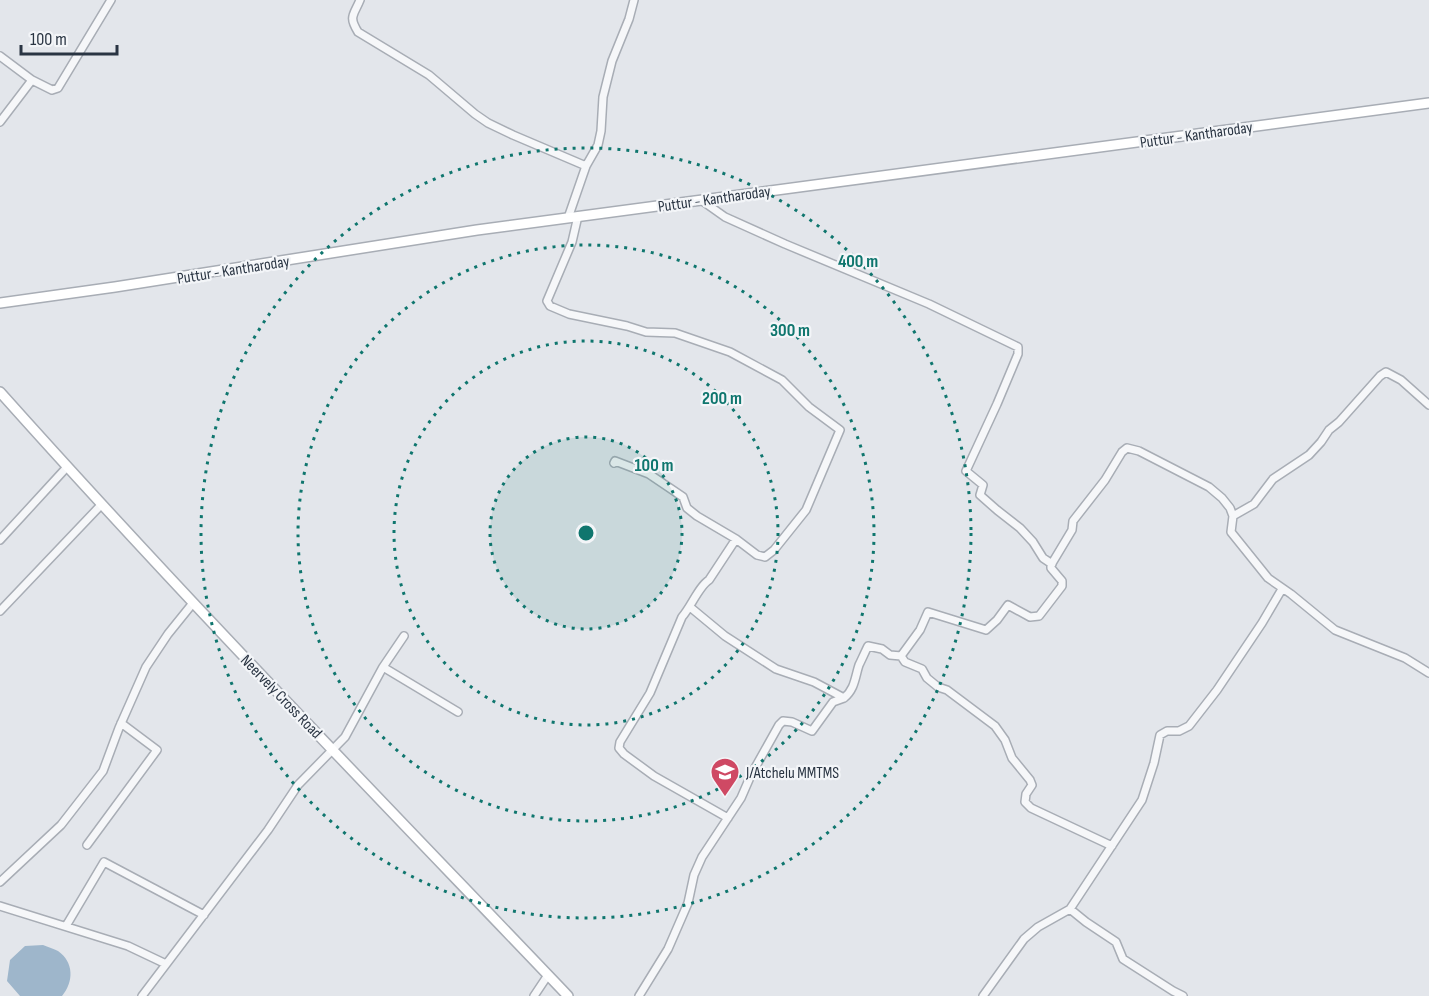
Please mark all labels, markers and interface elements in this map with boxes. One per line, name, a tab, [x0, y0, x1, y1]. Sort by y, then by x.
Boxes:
scale bar	[21, 18, 117, 56]
text: 100 m	[30, 29, 67, 50]
street label: Puttur - Kantharoday	[1139, 118, 1254, 153]
street label: Puttur - Kantharoday	[657, 182, 772, 217]
text: 400 m	[838, 251, 878, 272]
street label: Puttur - Kantharoday	[176, 252, 291, 289]
text: 300 m	[770, 320, 810, 341]
text: 200 m	[702, 388, 742, 409]
text: 100 m	[635, 455, 674, 476]
centre of rings	[576, 523, 596, 543]
street label: Neervely Cross Road	[236, 651, 326, 743]
school or university icon: J/Atchelu MMTMS	[709, 756, 741, 798]
place label: J/Atchelu MMTMS	[745, 764, 839, 783]

